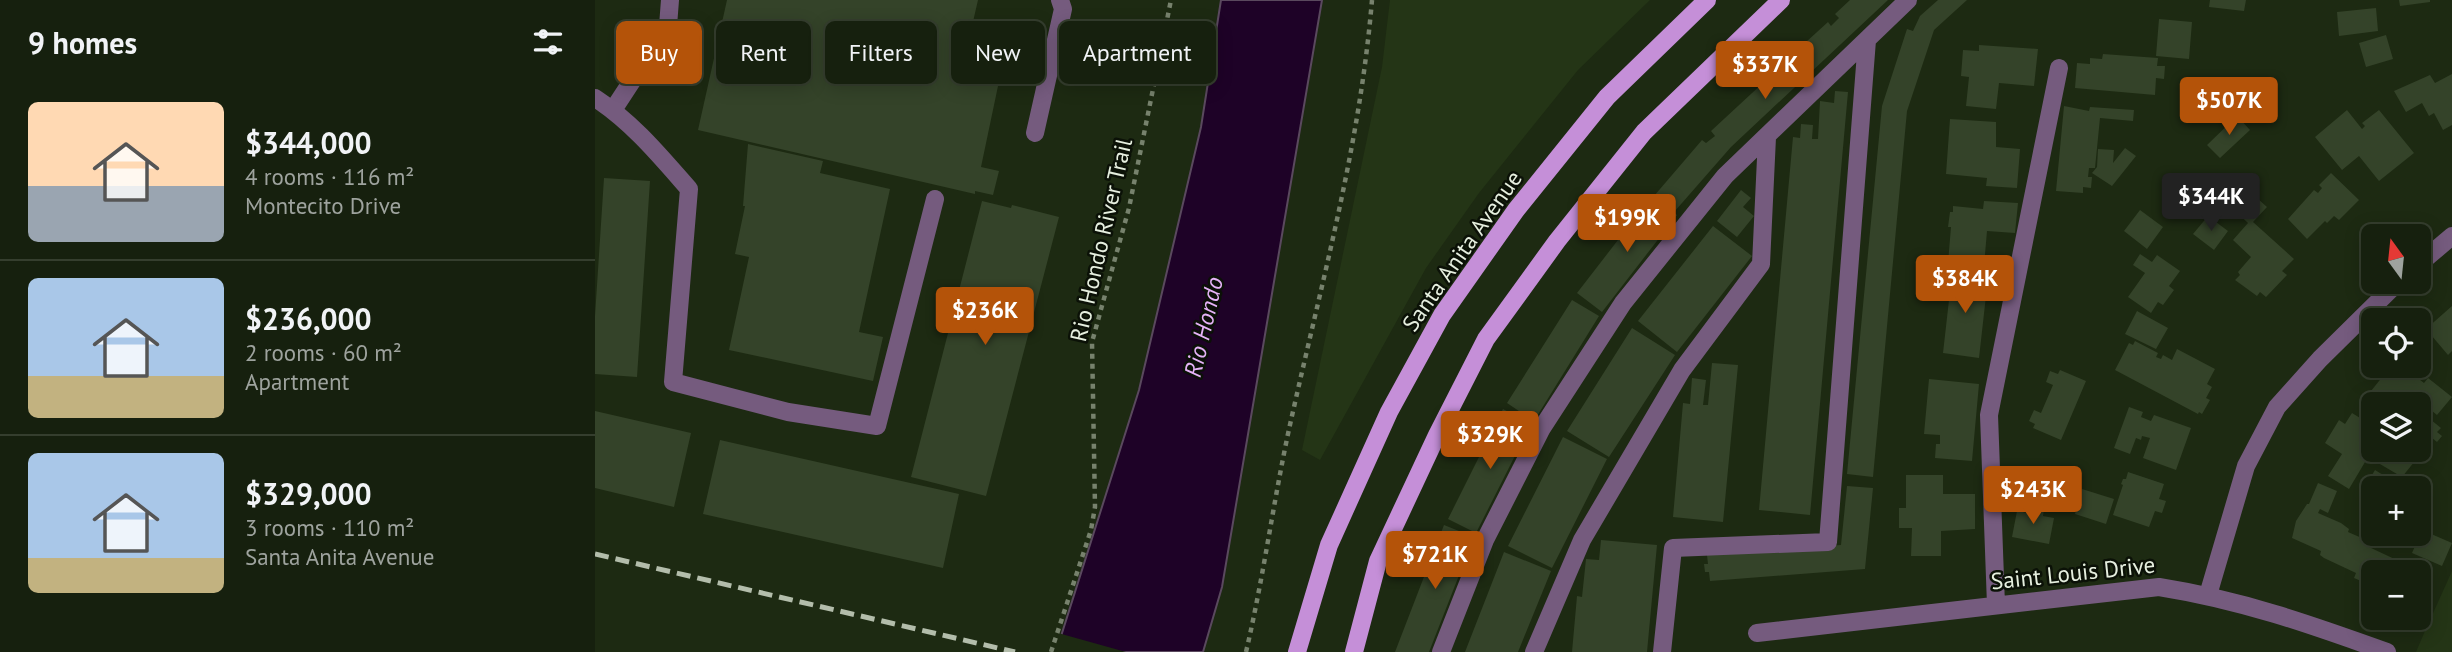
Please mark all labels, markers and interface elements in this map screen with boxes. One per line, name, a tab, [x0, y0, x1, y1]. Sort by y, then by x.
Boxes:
chip: Buy	[616, 21, 702, 84]
chip: Rent	[716, 21, 811, 84]
chip: Filters	[825, 21, 937, 84]
chip: New	[951, 21, 1045, 84]
chip: Apartment	[1059, 21, 1216, 84]
text: 9 homes	[28, 23, 137, 62]
icon: filters	[529, 23, 567, 61]
pin: $337K	[1716, 42, 1814, 101]
text: $337K	[1732, 49, 1798, 78]
pin: $507K	[2180, 78, 2278, 137]
text: $507K	[2196, 85, 2262, 114]
text: $344,000	[245, 123, 372, 162]
icon: home	[84, 130, 168, 214]
street label: Rio Hondo River Trail	[1063, 135, 1138, 344]
text: 4 rooms · 116 m²	[245, 162, 414, 191]
street label: Santa Anita Avenue	[1395, 165, 1528, 337]
pin: $344K	[2162, 174, 2260, 233]
text: $344K	[2178, 181, 2244, 210]
text: Montecito Drive	[245, 191, 401, 220]
pin: $199K	[1578, 194, 1676, 254]
text: $199K	[1594, 202, 1660, 231]
north arrow	[2361, 224, 2431, 294]
map controls	[2361, 224, 2431, 630]
pin: $384K	[1916, 256, 2014, 315]
text: $384K	[1932, 263, 1998, 292]
water label: Rio Hondo	[1177, 274, 1230, 380]
pin: $236K	[936, 288, 1034, 347]
text: $236K	[952, 295, 1018, 324]
text: $236,000	[245, 299, 372, 338]
icon: home	[84, 306, 168, 390]
button: locate	[2361, 308, 2431, 378]
text: 2 rooms · 60 m²	[245, 338, 402, 367]
text: Apartment	[245, 367, 349, 396]
button: layers	[2361, 392, 2431, 462]
pin: $329K	[1441, 412, 1539, 471]
text: $329K	[1457, 419, 1523, 448]
pin: $243K	[1984, 466, 2082, 526]
text: $329,000	[245, 474, 372, 513]
text: $243K	[2000, 474, 2066, 503]
button: +	[2361, 476, 2431, 546]
icon: home	[84, 481, 168, 565]
text: 3 rooms · 110 m²	[245, 513, 414, 542]
pin: $721K	[1386, 532, 1484, 591]
text: $721K	[1402, 539, 1468, 568]
text: Santa Anita Avenue	[245, 542, 434, 571]
street label: Saint Louis Drive	[1989, 549, 2157, 596]
button: −	[2361, 560, 2431, 630]

